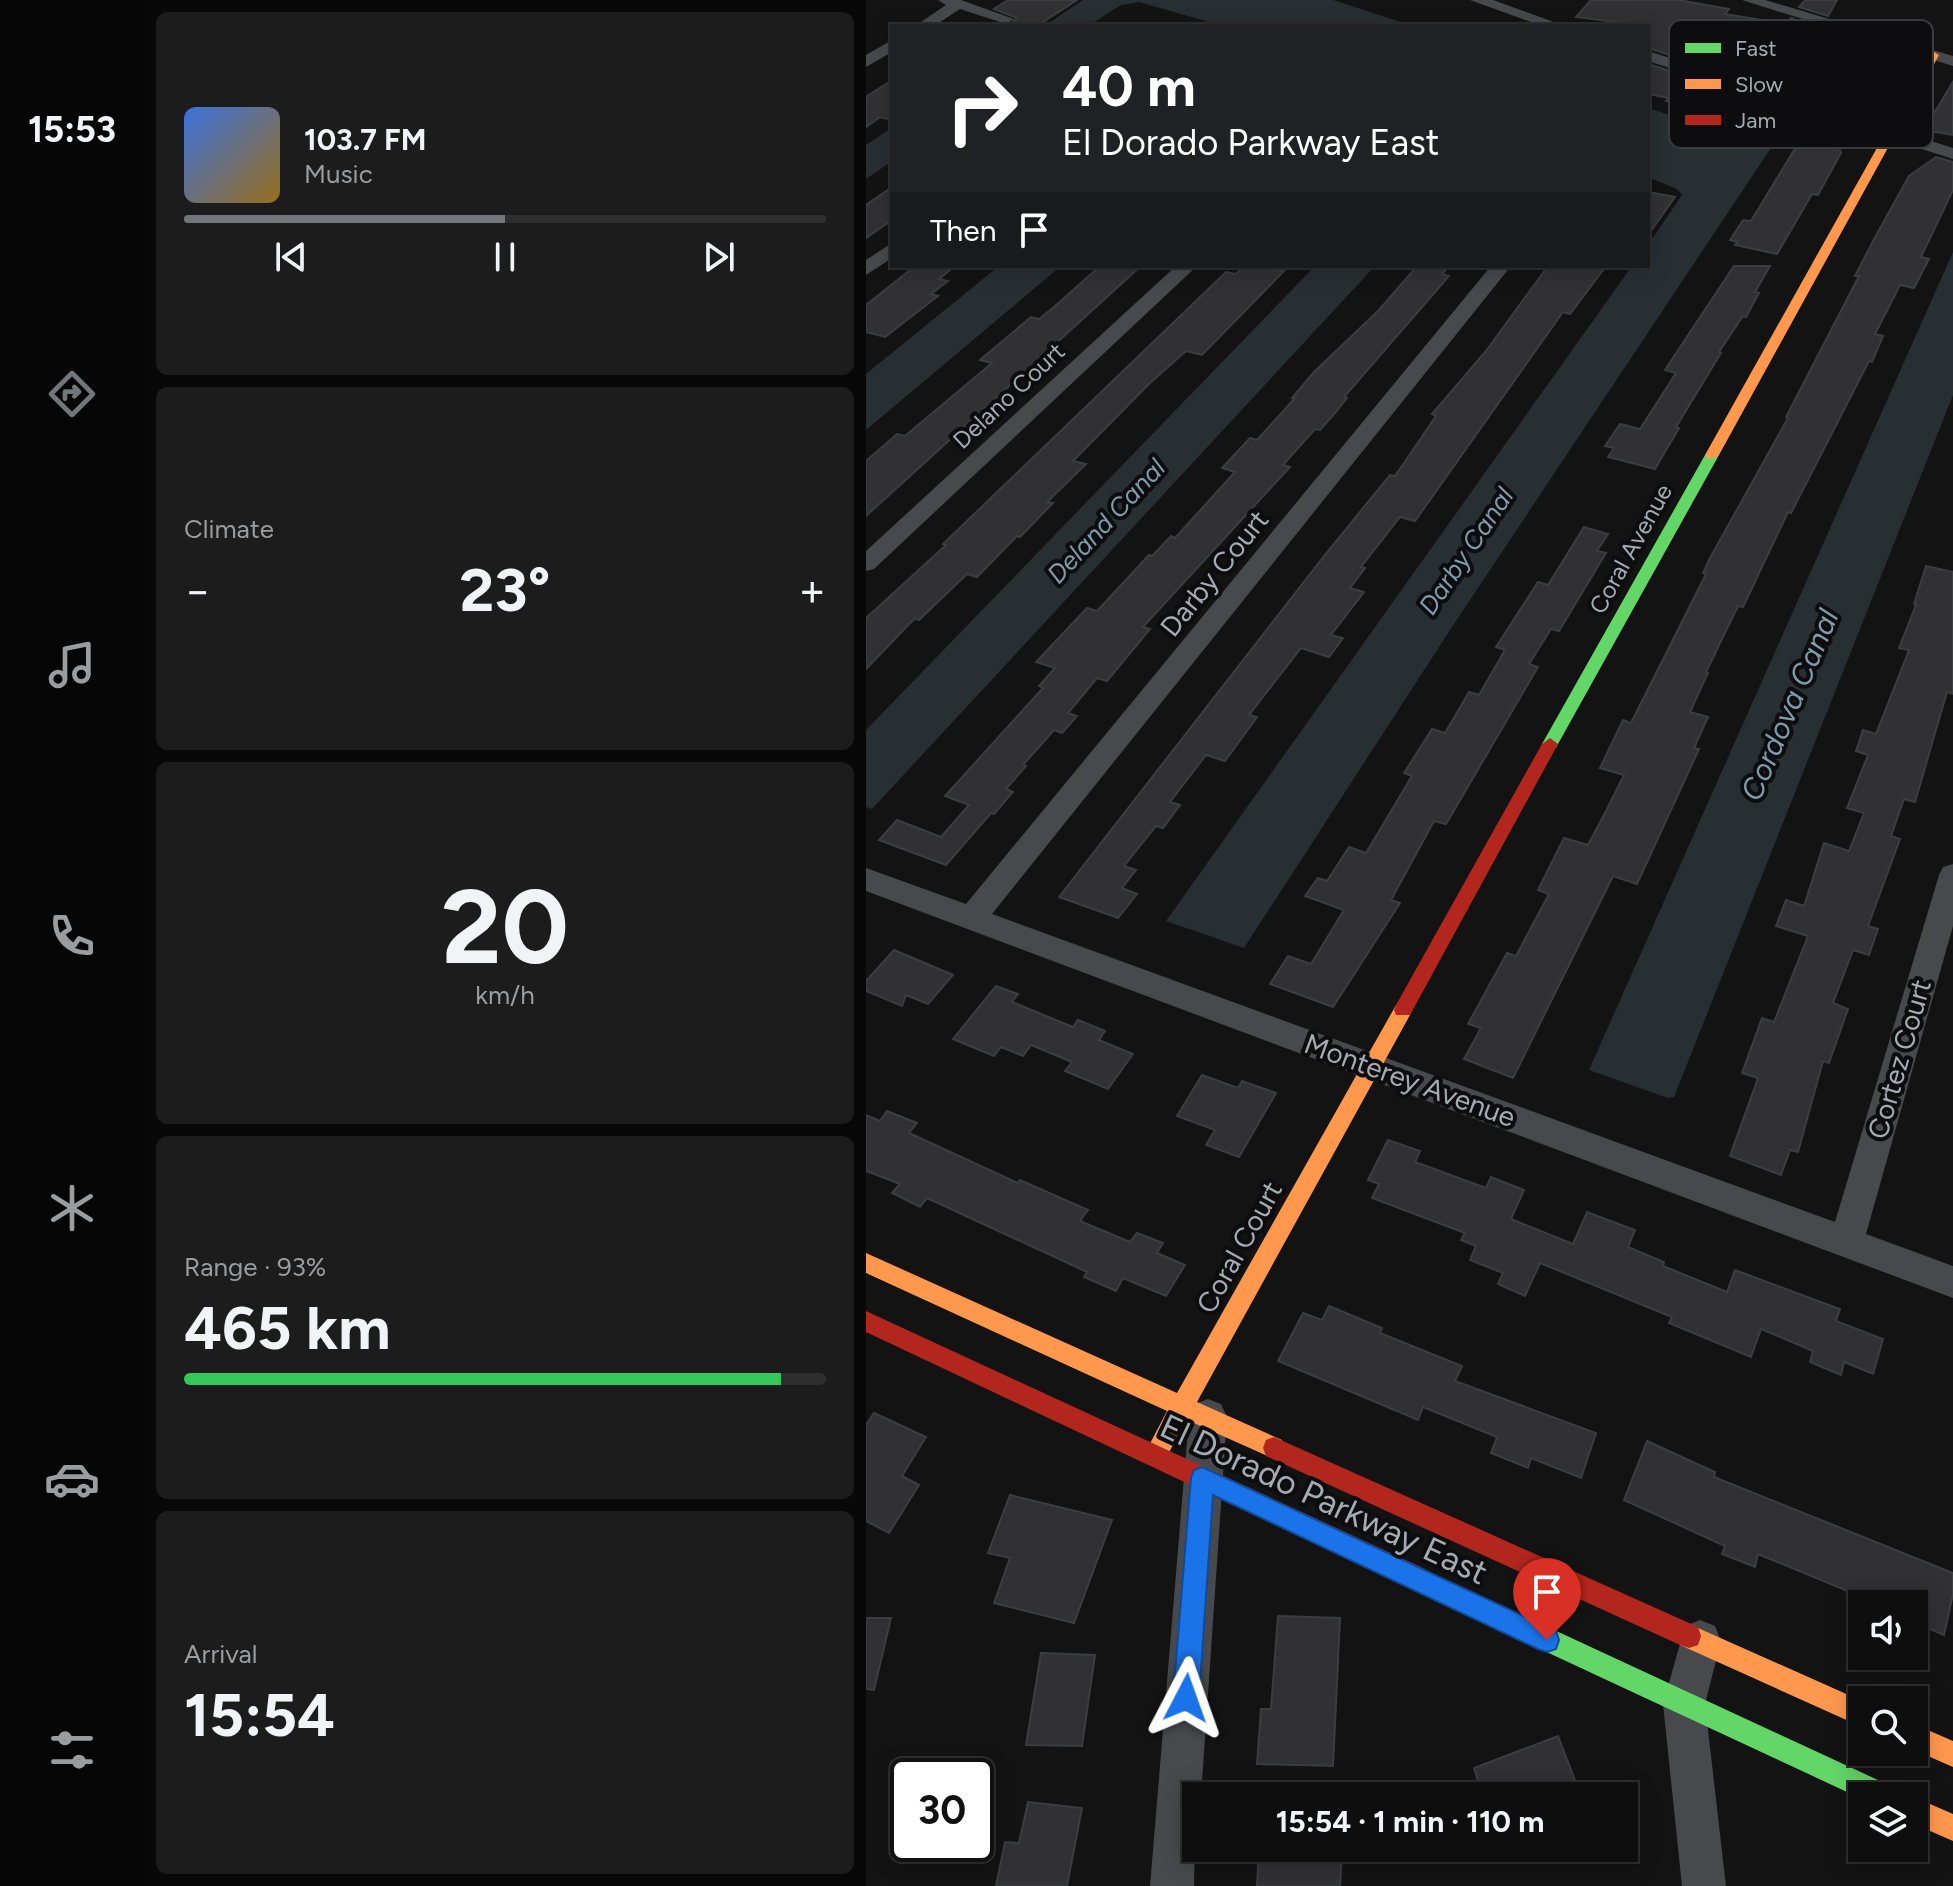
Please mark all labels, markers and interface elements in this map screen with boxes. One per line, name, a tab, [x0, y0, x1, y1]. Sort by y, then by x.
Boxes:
legend	[1669, 20, 1933, 148]
text: Fast	[1735, 35, 1777, 62]
text: 40 m	[1062, 53, 1196, 120]
icon: right	[930, 56, 1034, 160]
text: Slow	[1735, 71, 1784, 98]
text: Jam	[1735, 107, 1776, 134]
text: 15:53	[28, 108, 116, 151]
text: 103.7 FM	[304, 121, 426, 158]
text: El Dorado Parkway East	[1062, 121, 1439, 164]
text: Music	[304, 158, 373, 190]
icon: arrive	[1012, 208, 1056, 252]
text: Then	[930, 212, 996, 249]
icon: previous	[269, 235, 313, 279]
icon: pause	[483, 235, 527, 279]
icon: next	[697, 235, 741, 279]
street label: Delano Court	[947, 337, 1071, 455]
icon: directions	[44, 366, 100, 422]
water label: Deland Canal	[1040, 452, 1172, 590]
street label: Coral Avenue	[1583, 479, 1678, 619]
water label: Darby Canal	[1412, 481, 1520, 621]
street label: Darby Court	[1153, 503, 1275, 643]
text: Climate	[184, 513, 274, 545]
text: 23°	[460, 554, 550, 626]
text: −	[184, 564, 211, 617]
text: +	[799, 564, 826, 617]
water label: Cordova Canal	[1733, 603, 1847, 806]
icon: music	[44, 637, 100, 693]
text: 20	[441, 864, 569, 989]
icon: phone	[44, 908, 100, 964]
street label: Cortez Court	[1860, 975, 1938, 1143]
text: km/h	[475, 979, 535, 1011]
street label: Monterey Avenue	[1300, 1026, 1520, 1134]
street label: Coral Court	[1189, 1175, 1289, 1319]
icon: climate	[44, 1180, 100, 1236]
text: Range · 93%	[184, 1251, 326, 1283]
text: 465 km	[184, 1292, 391, 1364]
street label: El Dorado Parkway East	[1154, 1406, 1494, 1593]
icon: car	[44, 1451, 100, 1507]
pin	[1513, 1558, 1581, 1640]
icon: arrive	[1525, 1570, 1569, 1614]
map controls	[1848, 1590, 1928, 1862]
button: sound	[1848, 1590, 1928, 1670]
text: Arrival	[184, 1638, 257, 1670]
position arrow	[1144, 1656, 1228, 1740]
text: 15:54	[184, 1679, 335, 1751]
button: search	[1848, 1686, 1928, 1766]
icon: filters	[44, 1722, 100, 1778]
speed limit sign: 30	[890, 1758, 994, 1862]
button: layers	[1848, 1782, 1928, 1862]
text: 15:54 · 1 min · 110 m	[1276, 1803, 1544, 1840]

